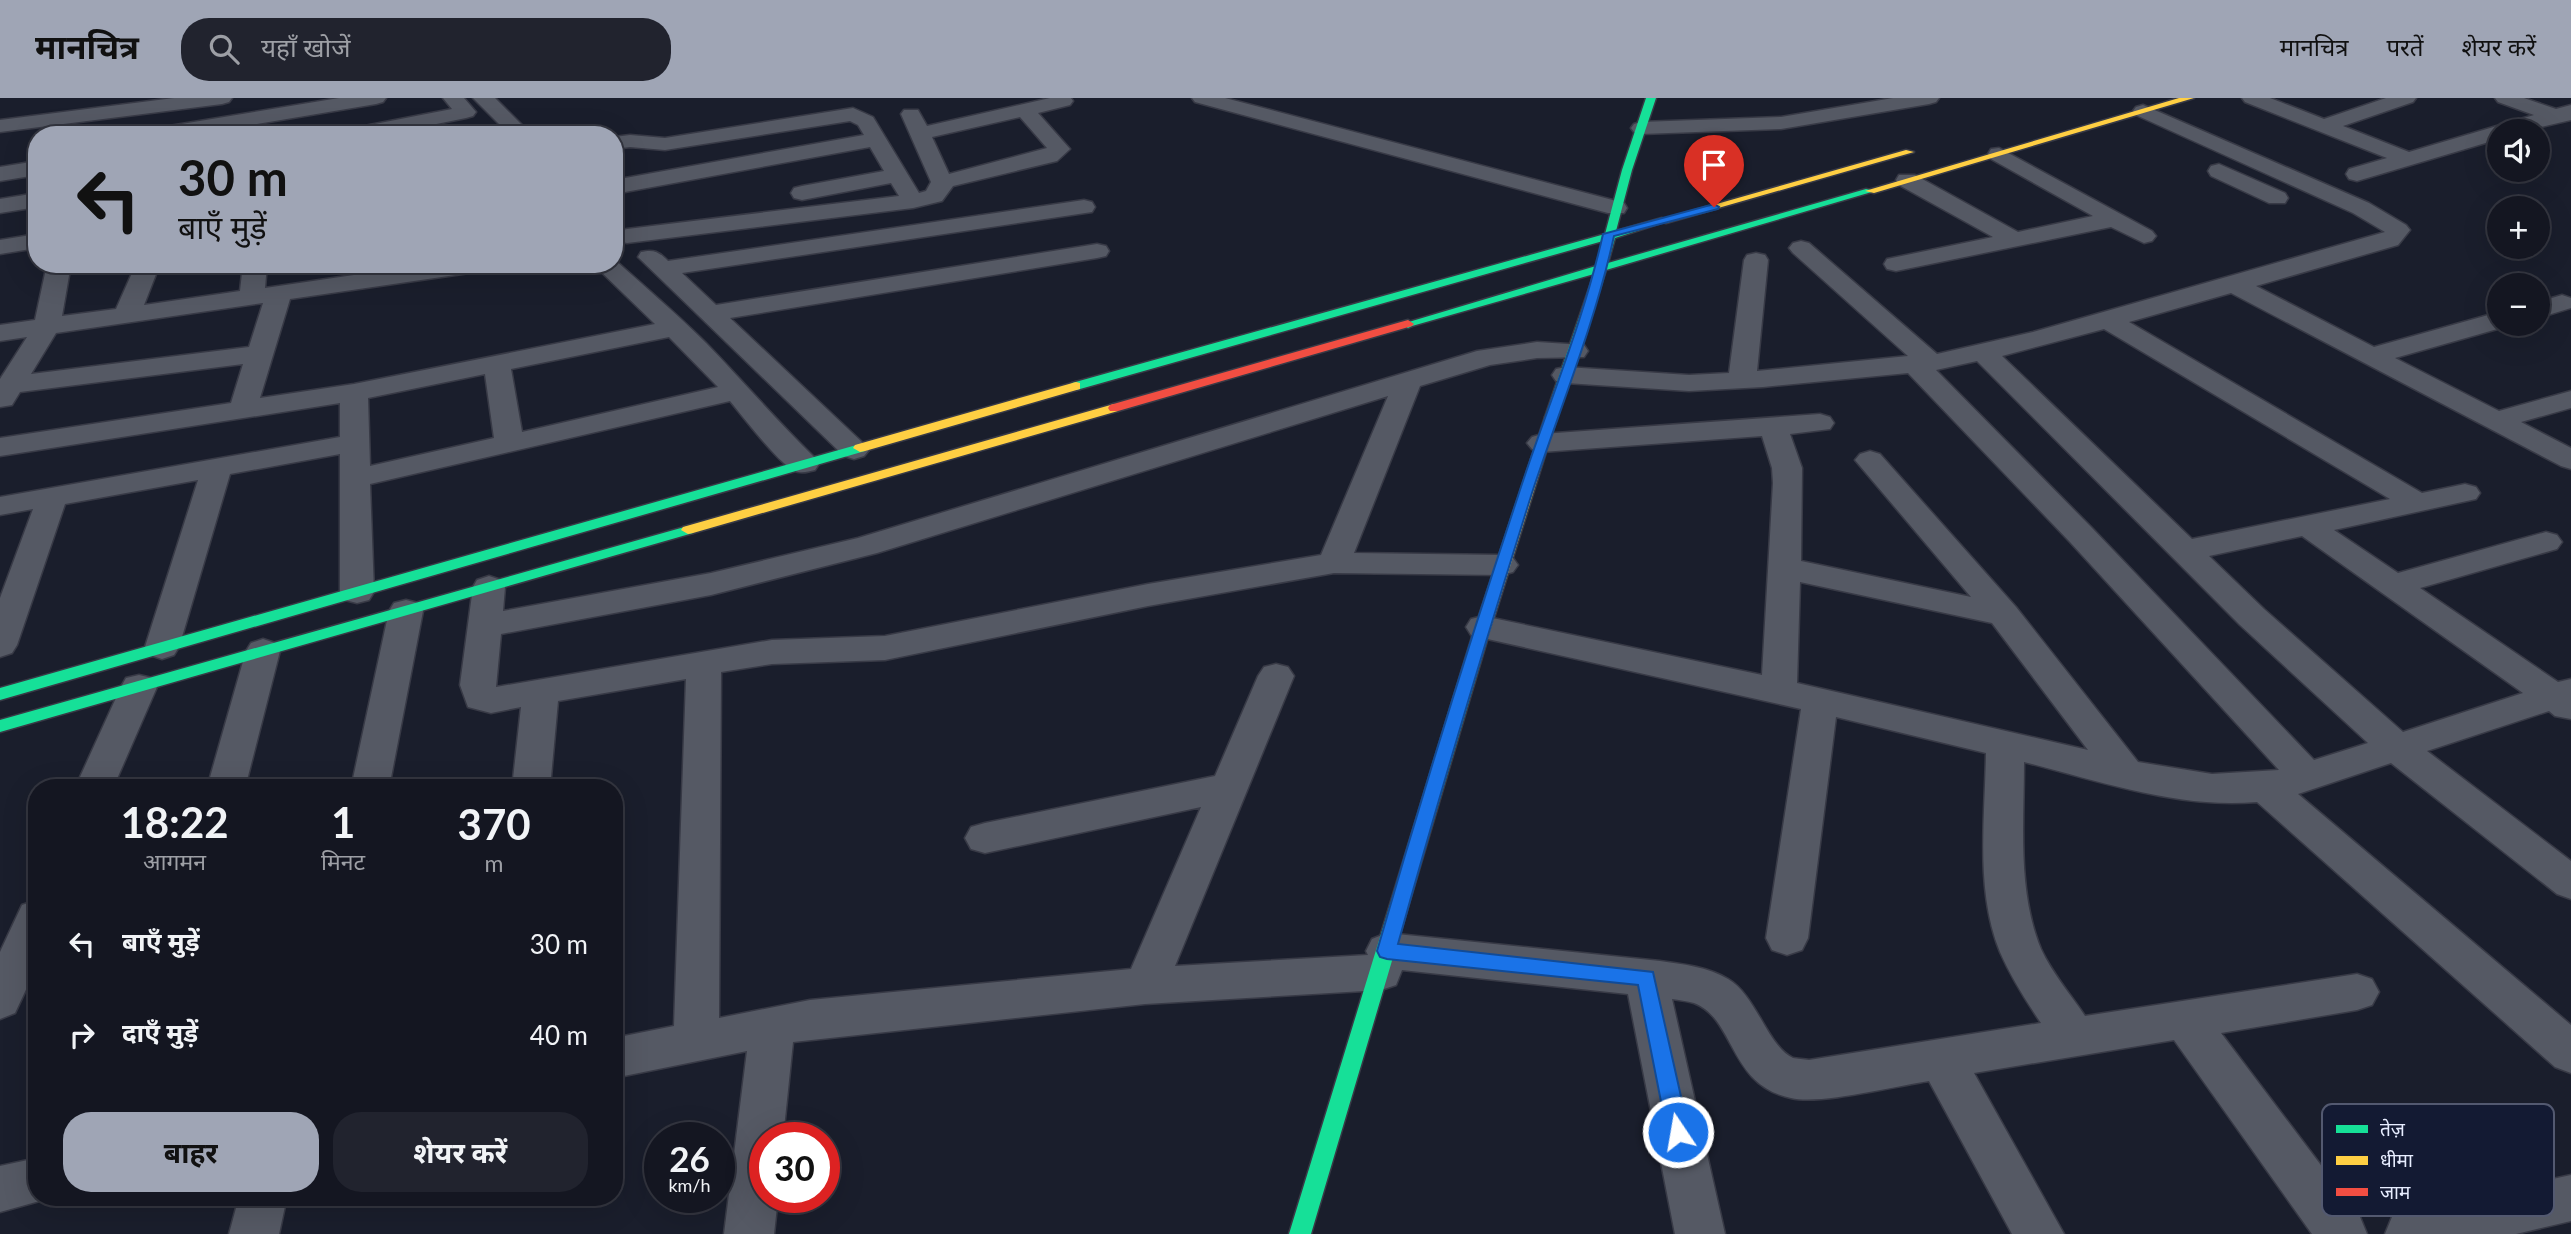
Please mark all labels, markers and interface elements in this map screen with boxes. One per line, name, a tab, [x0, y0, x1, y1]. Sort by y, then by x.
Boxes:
search box	[181, 18, 671, 81]
text: मानचित्र	[35, 26, 139, 66]
icon: search	[205, 30, 243, 68]
text: यहाँ खोजें	[261, 31, 351, 63]
text: मानचित्र	[2280, 32, 2348, 61]
text: परतें	[2386, 32, 2424, 61]
text: शेयर करें	[2462, 32, 2536, 61]
map controls	[2487, 119, 2550, 336]
button: sound	[2487, 119, 2550, 182]
pin	[1684, 135, 1744, 207]
icon: arrive	[1695, 146, 1733, 184]
text: 30 m	[178, 148, 288, 206]
icon: left	[63, 154, 154, 245]
button: +	[2487, 196, 2550, 259]
text: बाएँ मुड़ें	[178, 207, 267, 246]
button: −	[2487, 273, 2550, 336]
text: 18:22	[120, 797, 229, 847]
text: 1	[331, 797, 355, 847]
text: 370	[458, 799, 531, 849]
text: आगमन	[143, 847, 206, 875]
text: मिनट	[321, 847, 365, 875]
text: m	[485, 849, 504, 877]
icon: left	[63, 925, 101, 963]
text: बाएँ मुड़ें	[122, 925, 200, 957]
text: 30 m	[530, 928, 588, 960]
icon: right	[63, 1016, 101, 1054]
text: दाएँ मुड़ें	[122, 1016, 198, 1048]
text: 40 m	[530, 1019, 588, 1051]
position arrow	[1641, 1095, 1715, 1169]
legend	[2322, 1104, 2554, 1216]
button: बाहर	[63, 1112, 319, 1192]
button: शेयर करें	[333, 1112, 588, 1192]
text: तेज़	[2380, 1117, 2406, 1140]
speed limit sign: 30	[749, 1122, 840, 1213]
text: 26	[669, 1137, 710, 1179]
text: धीमा	[2380, 1148, 2414, 1171]
text: km/h	[668, 1174, 711, 1196]
text: जाम	[2380, 1180, 2411, 1203]

